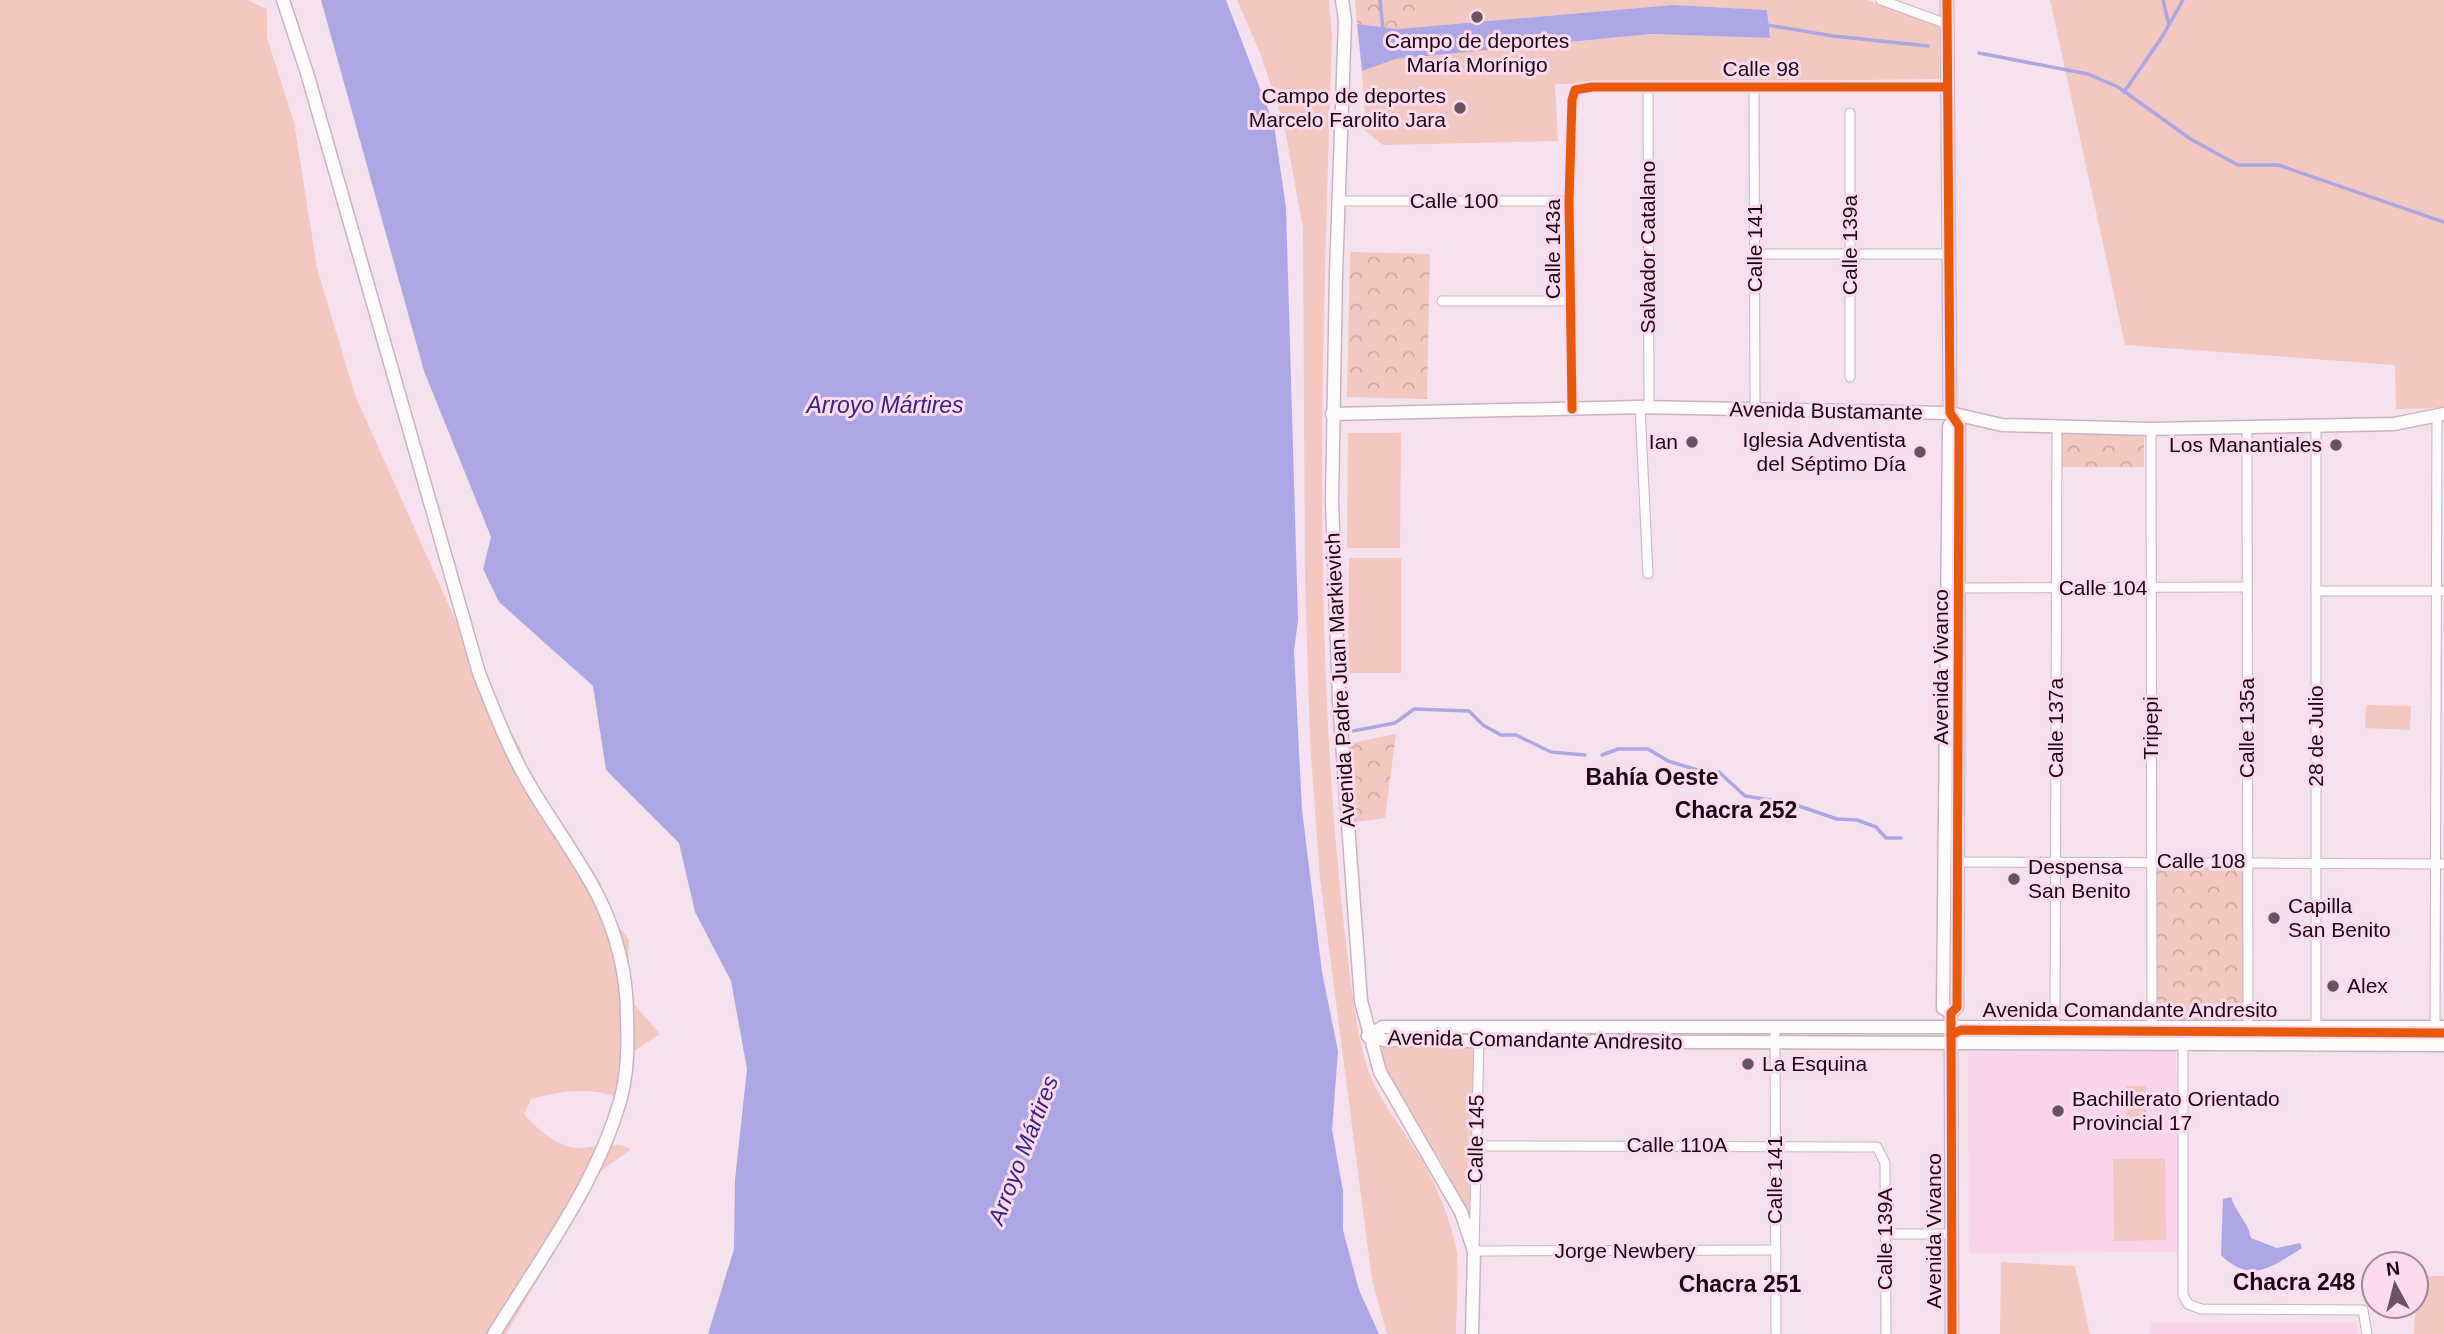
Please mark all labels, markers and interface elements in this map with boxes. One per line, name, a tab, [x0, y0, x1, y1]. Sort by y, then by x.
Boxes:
marker: Campo de deportes María Morínigo	[1469, 9, 1485, 25]
place label: Campo de deportes María Morínigo	[1385, 29, 1569, 76]
street label: Calle 98	[1722, 57, 1800, 80]
place label: Campo de deportes Marcelo Farolito Jara	[1249, 84, 1446, 131]
marker: Campo de deportes Marcelo Farolito Jara	[1452, 100, 1468, 116]
street label: Salvador Catalano	[1636, 161, 1659, 333]
street label: Calle 100	[1410, 189, 1498, 212]
street label: Calle 139a	[1838, 194, 1861, 295]
street label: Calle 143a	[1541, 198, 1564, 299]
street label: Calle 141	[1743, 204, 1766, 292]
water label: Arroyo Mártires	[804, 392, 964, 418]
street label: Avenida Bustamante	[1729, 397, 1923, 424]
place label: Iglesia Adventista del Séptimo Día	[1743, 428, 1906, 475]
place label: Ian	[1649, 430, 1678, 453]
place label: Los Manantiales	[2169, 433, 2322, 456]
marker: Ian	[1684, 434, 1700, 450]
marker: Los Manantiales	[2328, 437, 2344, 453]
marker: Iglesia Adventista del Séptimo Día	[1912, 444, 1928, 460]
street label: Avenida Padre Juan Markievich	[1320, 532, 1359, 828]
street label: Calle 104	[2059, 576, 2148, 599]
street label: Avenida Vivanco	[1929, 589, 1952, 745]
street label: Calle 137a	[2044, 677, 2067, 778]
street label: Calle 135a	[2235, 677, 2258, 778]
street label: 28 de Julio	[2304, 685, 2327, 787]
street label: Tripepi	[2139, 696, 2162, 760]
district label: Bahía Oeste	[1586, 764, 1718, 790]
district label: Chacra 252	[1675, 797, 1797, 823]
street label: Calle 108	[2157, 849, 2245, 872]
place label: Despensa San Benito	[2028, 855, 2131, 902]
marker: Despensa San Benito	[2006, 871, 2022, 887]
place label: Capilla San Benito	[2288, 894, 2391, 941]
marker: Capilla San Benito	[2266, 910, 2282, 926]
place label: Alex	[2347, 974, 2388, 997]
marker: Alex	[2325, 978, 2341, 994]
street label: Avenida Comandante Andresito	[1983, 998, 2277, 1021]
street label: Avenida Comandante Andresito	[1387, 1025, 1683, 1054]
place label: La Esquina	[1762, 1052, 1867, 1075]
marker: La Esquina	[1740, 1056, 1756, 1072]
water label: Arroyo Mártires	[982, 1072, 1063, 1230]
place label: Bachillerato Orientado Provincial 17	[2072, 1087, 2280, 1134]
street label: Calle 145	[1463, 1094, 1488, 1184]
marker: Bachillerato Orientado Provincial 17	[2050, 1103, 2066, 1119]
street label: Calle 110A	[1626, 1133, 1728, 1156]
street label: Calle 141	[1763, 1136, 1786, 1224]
street label: Avenida Vivanco	[1922, 1153, 1945, 1309]
street label: Calle 139A	[1873, 1188, 1896, 1290]
street label: Jorge Newbery	[1554, 1239, 1696, 1262]
north arrow	[2360, 1250, 2430, 1320]
text: N	[2385, 1257, 2401, 1280]
district label: Chacra 248	[2233, 1269, 2356, 1295]
district label: Chacra 251	[1679, 1271, 1802, 1297]

